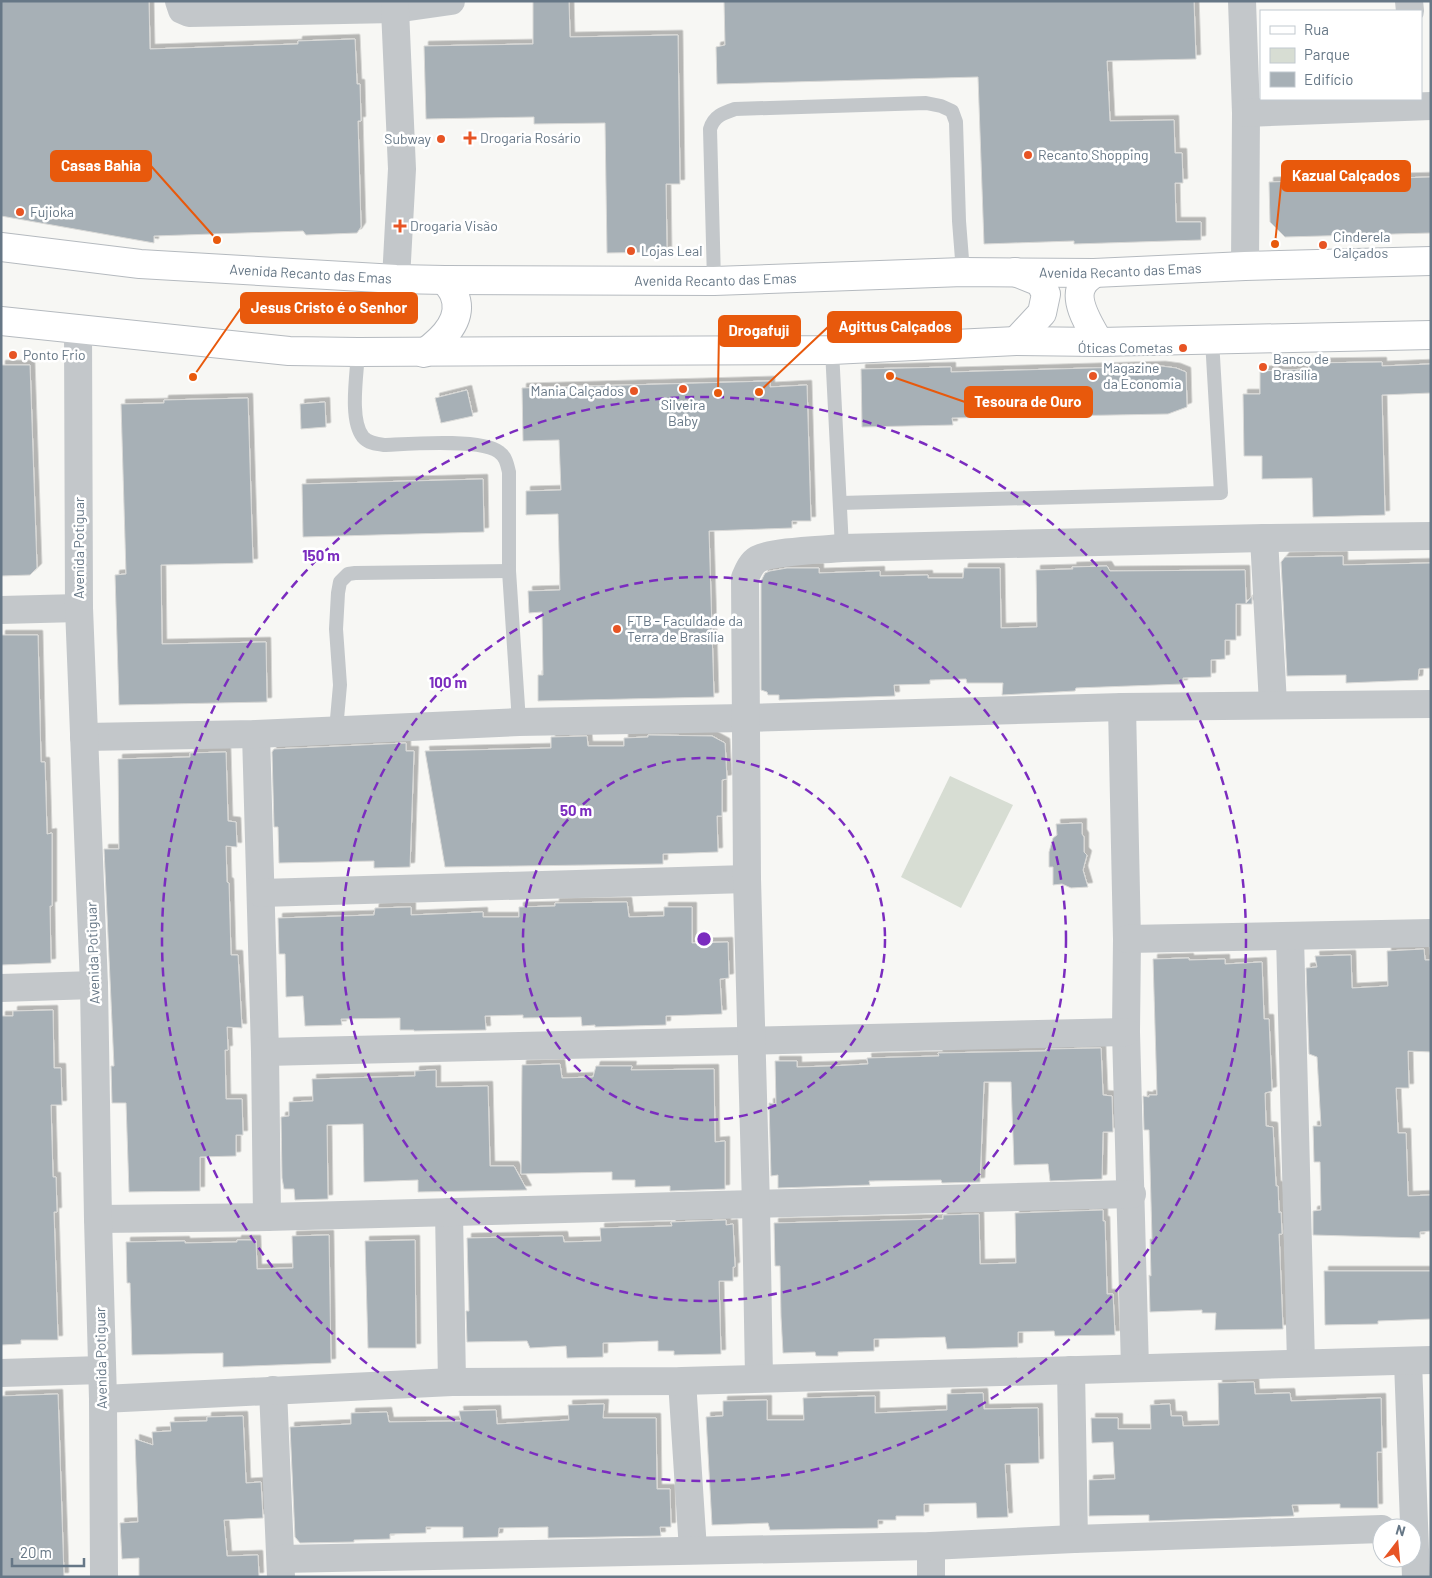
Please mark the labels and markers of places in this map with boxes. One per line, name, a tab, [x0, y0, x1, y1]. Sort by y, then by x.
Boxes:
place label: Drogaria Rosário	[480, 129, 581, 146]
place label: Subway	[384, 130, 432, 147]
marker: Drogaria Rosário	[464, 132, 476, 144]
marker: Subway	[435, 133, 447, 145]
place label: Recanto Shopping	[1038, 146, 1149, 163]
marker: Recanto Shopping	[1022, 149, 1034, 161]
callout: Casas Bahia	[51, 151, 151, 181]
callout: Kazual Calçados	[1282, 161, 1410, 191]
place label: Fujioka	[30, 203, 74, 220]
marker: Fujioka	[14, 206, 26, 218]
place label: Drogaria Visão	[410, 217, 498, 234]
marker: Drogaria Visão	[394, 220, 406, 232]
place label: Cinderela Calçados	[1333, 228, 1390, 261]
marker: Cinderela Calçados	[1317, 239, 1329, 251]
place label: Lojas Leal	[641, 242, 702, 259]
marker: Lojas Leal	[625, 245, 637, 257]
callout: Jesus Cristo é o Senhor	[241, 293, 417, 323]
callout: Agittus Calçados	[828, 312, 961, 342]
callout: Drogafuji	[719, 316, 800, 346]
place label: Óticas Cometas	[1078, 339, 1173, 356]
marker: Óticas Cometas	[1177, 342, 1189, 354]
place label: Ponto Frio	[23, 346, 86, 363]
marker: Ponto Frio	[7, 349, 19, 361]
place label: Banco de Brasília	[1273, 350, 1329, 383]
place label: Magazine da Economia	[1103, 359, 1181, 392]
marker: Banco de Brasília	[1257, 361, 1269, 373]
marker: Magazine da Economia	[1087, 370, 1099, 382]
place label: Mania Calçados	[531, 382, 624, 399]
marker: Silveira Baby	[677, 383, 689, 395]
marker: Mania Calçados	[628, 385, 640, 397]
callout: Tesoura de Ouro	[965, 387, 1092, 417]
place label: Silveira Baby	[661, 396, 705, 429]
place label: FTB - Faculdade da Terra de Brasília	[627, 612, 743, 645]
marker: FTB - Faculdade da Terra de Brasília	[611, 623, 623, 635]
centre of rings	[695, 930, 713, 948]

